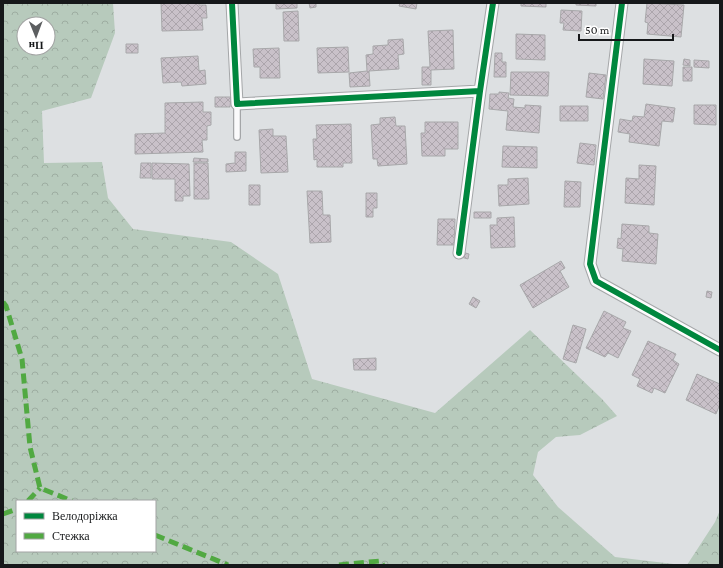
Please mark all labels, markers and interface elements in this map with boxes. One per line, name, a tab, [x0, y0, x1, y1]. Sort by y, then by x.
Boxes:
north arrow	[16, 16, 56, 56]
scale bar	[579, 16, 673, 42]
text: 50 m	[585, 23, 610, 37]
text: Пн	[28, 40, 44, 52]
legend	[16, 500, 156, 552]
text: Велодоріжка	[52, 509, 118, 523]
text: Стежка	[52, 529, 90, 543]

